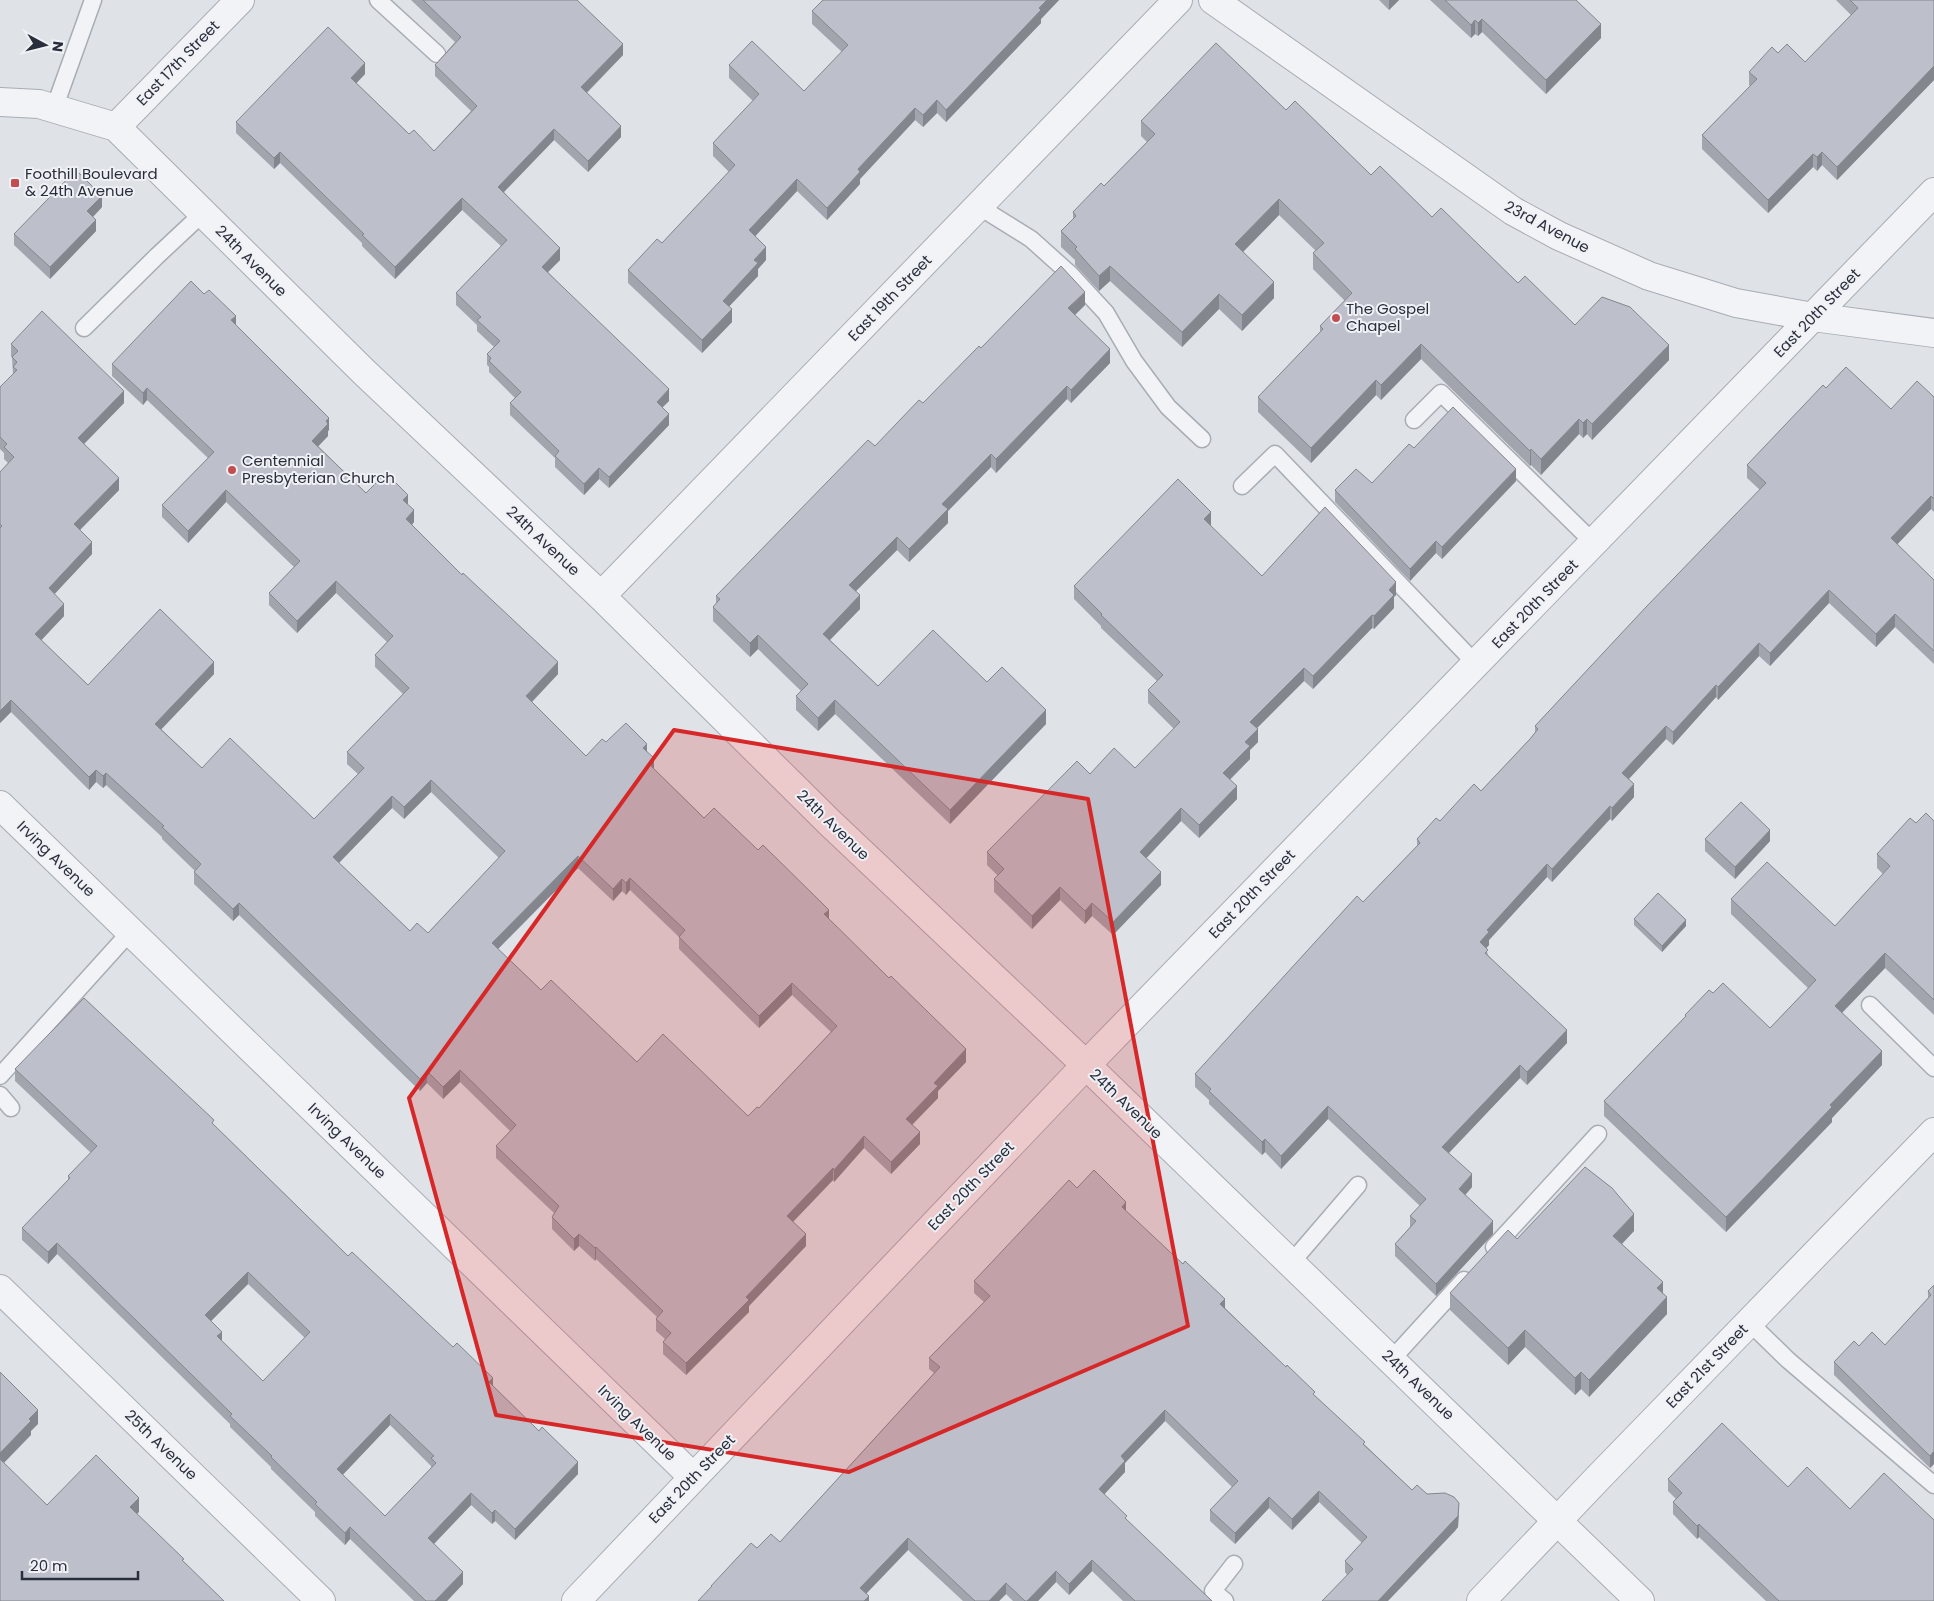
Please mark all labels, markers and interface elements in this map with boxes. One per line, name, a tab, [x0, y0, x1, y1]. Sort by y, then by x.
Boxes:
street label: East 17th Street	[131, 15, 224, 110]
north arrow	[20, 20, 70, 70]
text: N	[47, 40, 68, 53]
place label: Foothill Boulevard & 24th Avenue	[25, 163, 158, 201]
marker: Foothill Boulevard & 24th Avenue	[9, 177, 21, 189]
street label: 23rd Avenue	[1501, 195, 1593, 258]
street label: 24th Avenue	[211, 220, 292, 301]
street label: East 19th Street	[843, 250, 936, 345]
street label: East 20th Street	[1769, 264, 1865, 362]
place label: The Gospel Chapel	[1346, 298, 1429, 336]
marker: The Gospel Chapel	[1330, 312, 1342, 324]
place label: Centennial Presbyterian Church	[242, 450, 395, 488]
marker: Centennial Presbyterian Church	[226, 464, 238, 476]
street label: 24th Avenue	[502, 501, 585, 580]
street label: East 20th Street	[1487, 555, 1583, 653]
street label: 24th Avenue	[792, 785, 874, 865]
street label: Irving Avenue	[13, 816, 100, 901]
street label: East 20th Street	[1204, 845, 1300, 943]
street label: 24th Avenue	[1085, 1064, 1167, 1144]
street label: Irving Avenue	[304, 1098, 391, 1183]
street label: East 20th Street	[923, 1137, 1019, 1235]
street label: East 21st Street	[1661, 1319, 1752, 1412]
street label: 24th Avenue	[1377, 1345, 1459, 1425]
street label: Irving Avenue	[594, 1380, 681, 1465]
street label: 25th Avenue	[120, 1405, 202, 1485]
street label: East 20th Street	[644, 1430, 740, 1528]
scale bar	[22, 1548, 139, 1580]
text: 20 m	[30, 1555, 68, 1576]

